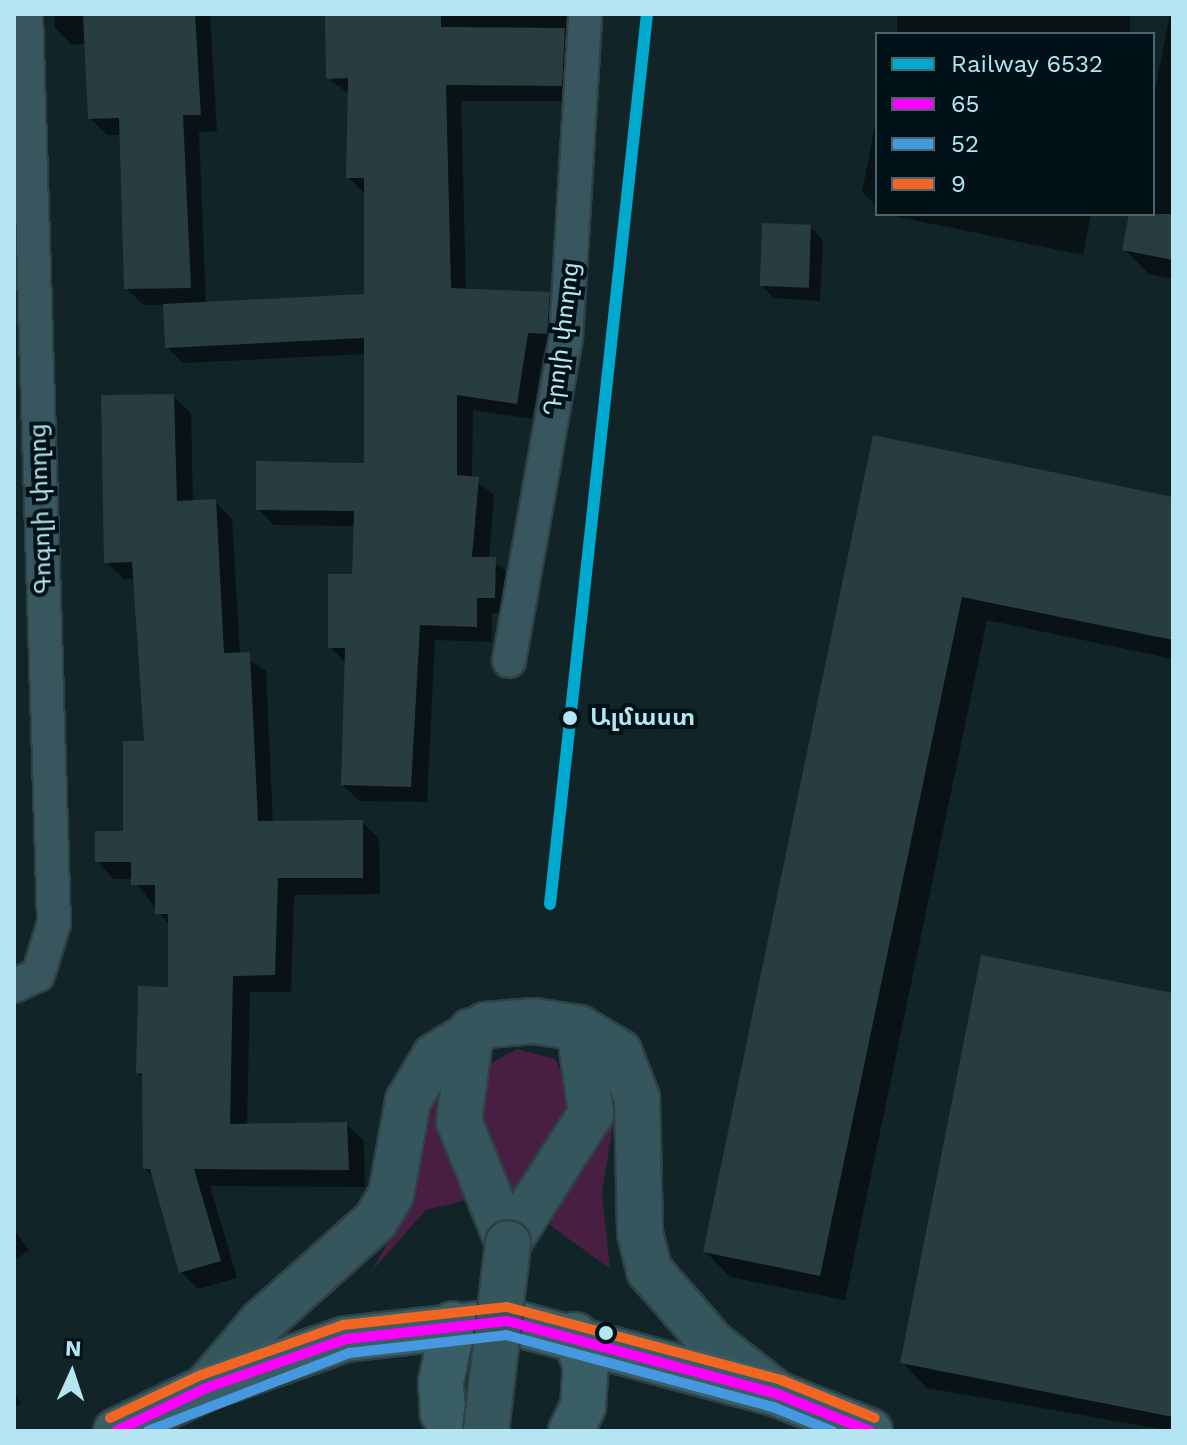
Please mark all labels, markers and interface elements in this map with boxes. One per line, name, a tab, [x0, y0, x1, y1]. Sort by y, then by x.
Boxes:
legend	[875, 32, 1155, 216]
text: Railway 6532	[951, 50, 1103, 78]
text: 65	[951, 90, 980, 118]
text: 52	[951, 130, 979, 158]
text: 9	[951, 170, 966, 198]
street label: Դրոյի փողոց	[538, 260, 586, 418]
street label: Գոգոլի փողոց	[24, 423, 58, 595]
place label: Ալմաստ	[590, 704, 695, 732]
marker: Ալմաստ	[557, 705, 583, 731]
unlabelled marker	[598, 1325, 614, 1341]
north arrow	[32, 1333, 112, 1413]
text: N	[64, 1336, 82, 1361]

